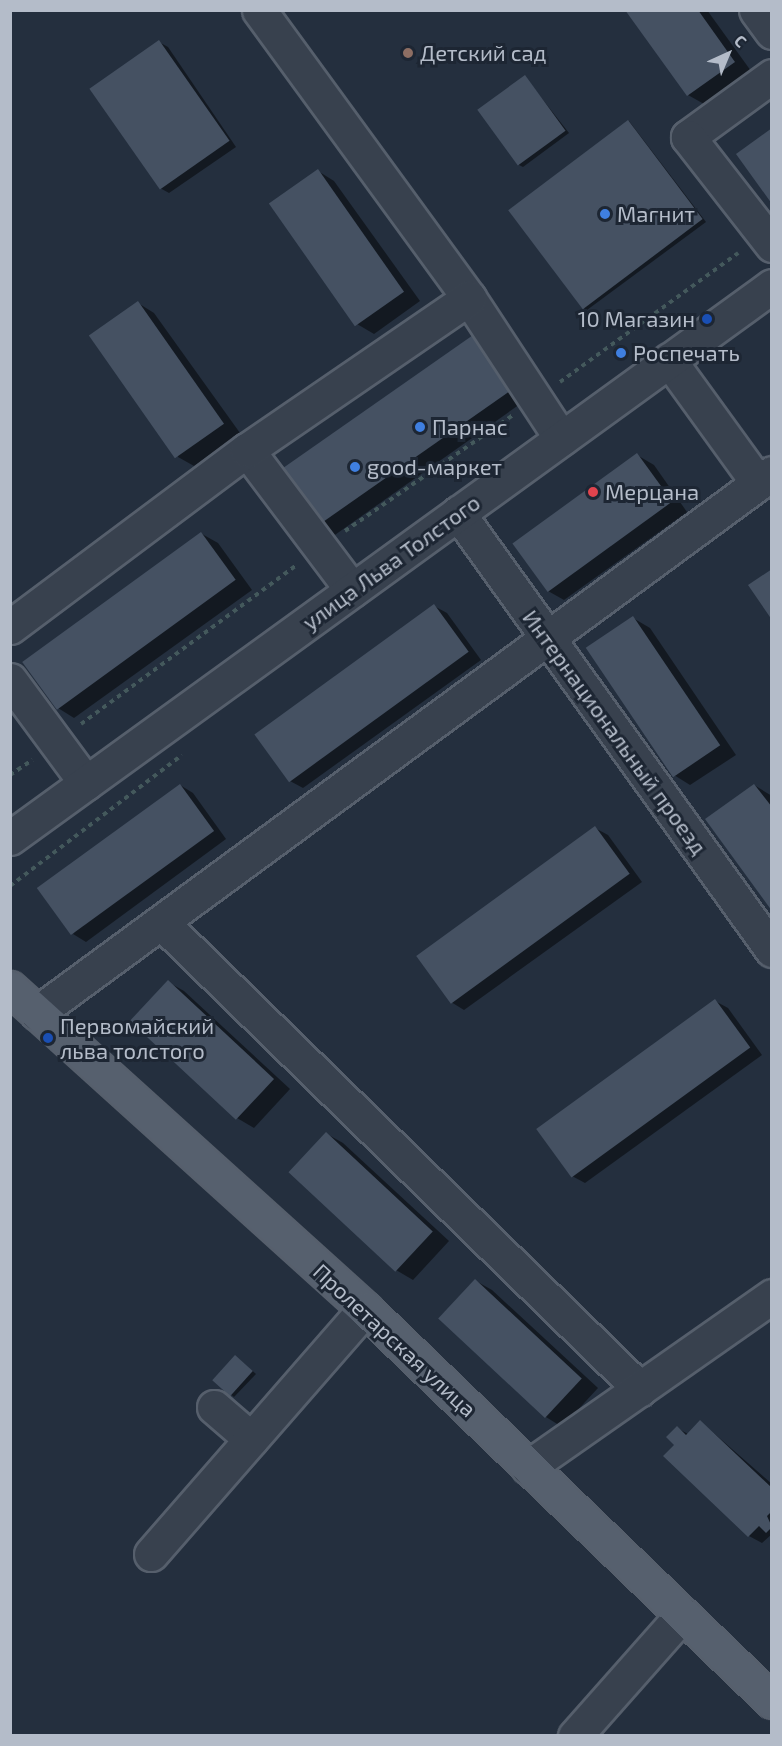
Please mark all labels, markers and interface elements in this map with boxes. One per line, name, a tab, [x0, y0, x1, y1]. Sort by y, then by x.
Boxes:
north arrow	[698, 24, 758, 84]
text: С	[731, 31, 751, 51]
place label: Детский сад	[420, 40, 547, 66]
marker: Детский сад	[401, 46, 415, 60]
place label: Магнит	[617, 201, 695, 227]
marker: Магнит	[598, 207, 612, 221]
place label: 10 Магазин	[578, 306, 695, 332]
marker: 10 Магазин	[700, 312, 714, 326]
place label: Роспечать	[633, 340, 740, 366]
marker: Роспечать	[614, 346, 628, 360]
place label: Парнас	[432, 414, 507, 440]
marker: Парнас	[413, 420, 427, 434]
place label: good-маркет	[367, 454, 502, 480]
marker: good-маркет	[348, 460, 362, 474]
place label: Мерцана	[605, 479, 699, 505]
marker: Мерцана	[586, 485, 600, 499]
street label: улица Льва Толстого	[297, 489, 485, 635]
street label: Интернациональный проезд	[517, 605, 713, 859]
place label: Первомайский льва толстого	[60, 1012, 214, 1064]
marker: Первомайский льва толстого	[41, 1031, 55, 1045]
street label: Пролетарская улица	[308, 1258, 482, 1422]

